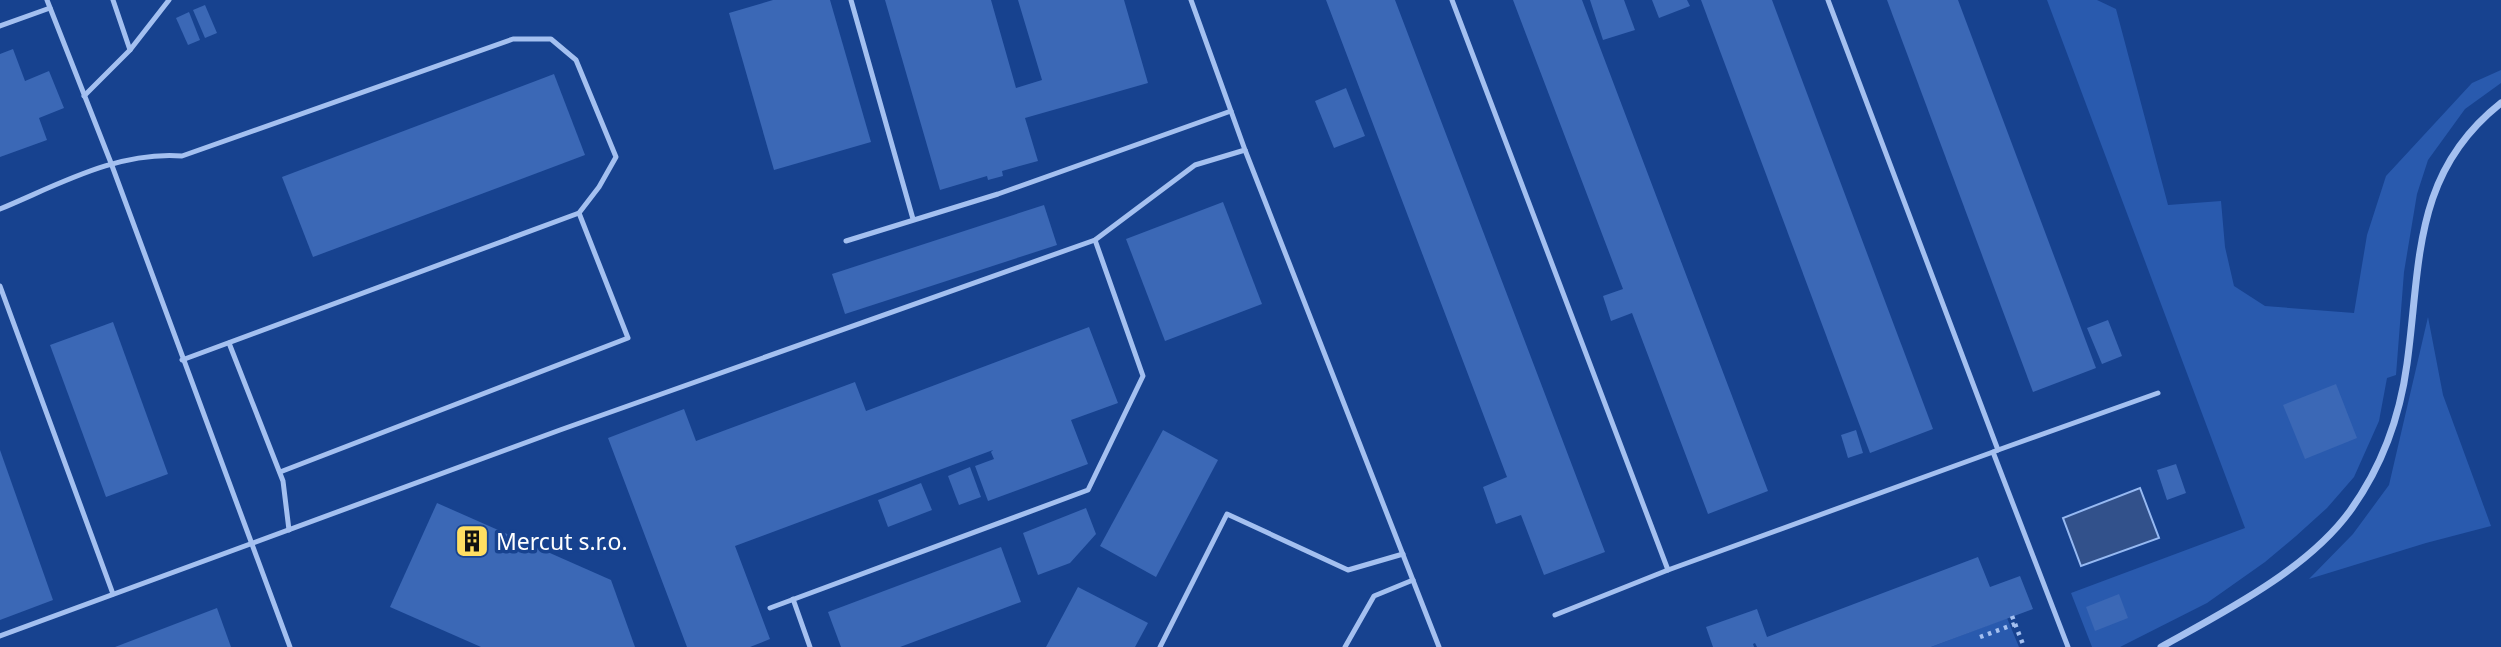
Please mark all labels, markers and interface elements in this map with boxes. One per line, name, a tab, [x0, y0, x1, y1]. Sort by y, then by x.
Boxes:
building icon: Mercut s.r.o.	[453, 522, 491, 560]
place label: Mercut s.r.o.	[496, 525, 628, 557]

